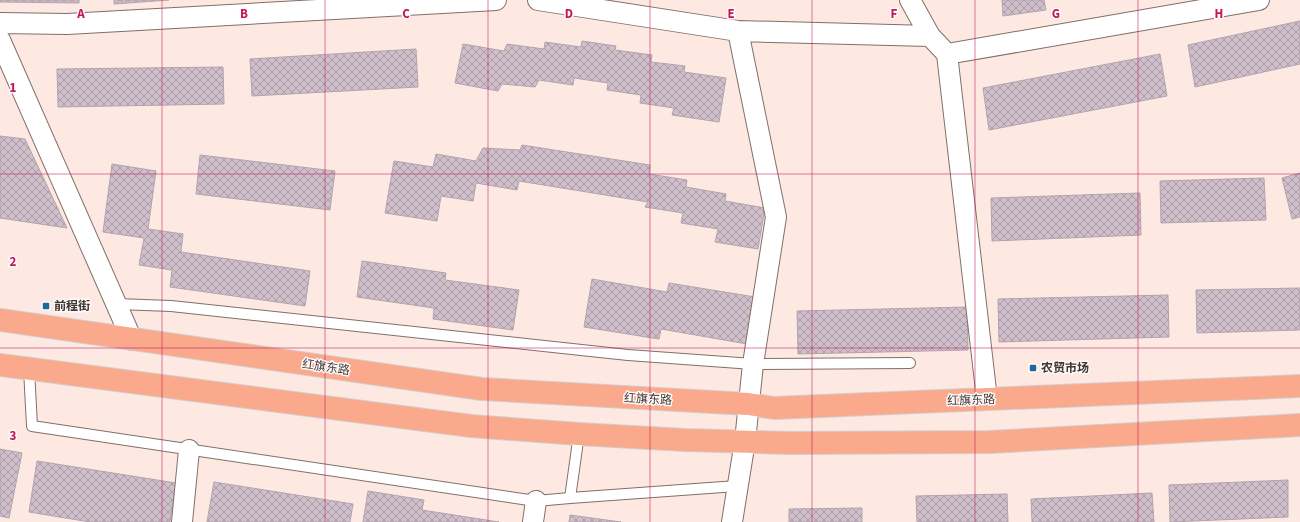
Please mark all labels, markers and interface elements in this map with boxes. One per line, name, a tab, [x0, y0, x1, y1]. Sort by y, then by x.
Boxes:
text: A	[76, 5, 85, 23]
text: B	[240, 5, 248, 23]
text: C	[402, 5, 410, 23]
text: D	[565, 5, 573, 23]
text: E	[727, 5, 735, 23]
text: F	[891, 5, 898, 23]
text: G	[1052, 5, 1060, 23]
text: H	[1215, 5, 1223, 23]
text: 1	[10, 79, 17, 97]
text: 2	[10, 253, 17, 271]
place label: 前程街	[54, 298, 90, 315]
marker: 前程街	[41, 301, 51, 311]
street label: 红旗东路	[301, 356, 351, 379]
place label: 农贸市场	[1041, 360, 1089, 377]
marker: 农贸市场	[1028, 363, 1038, 373]
street label: 红旗东路	[624, 390, 672, 409]
street label: 红旗东路	[947, 391, 995, 410]
text: 3	[10, 427, 17, 445]

